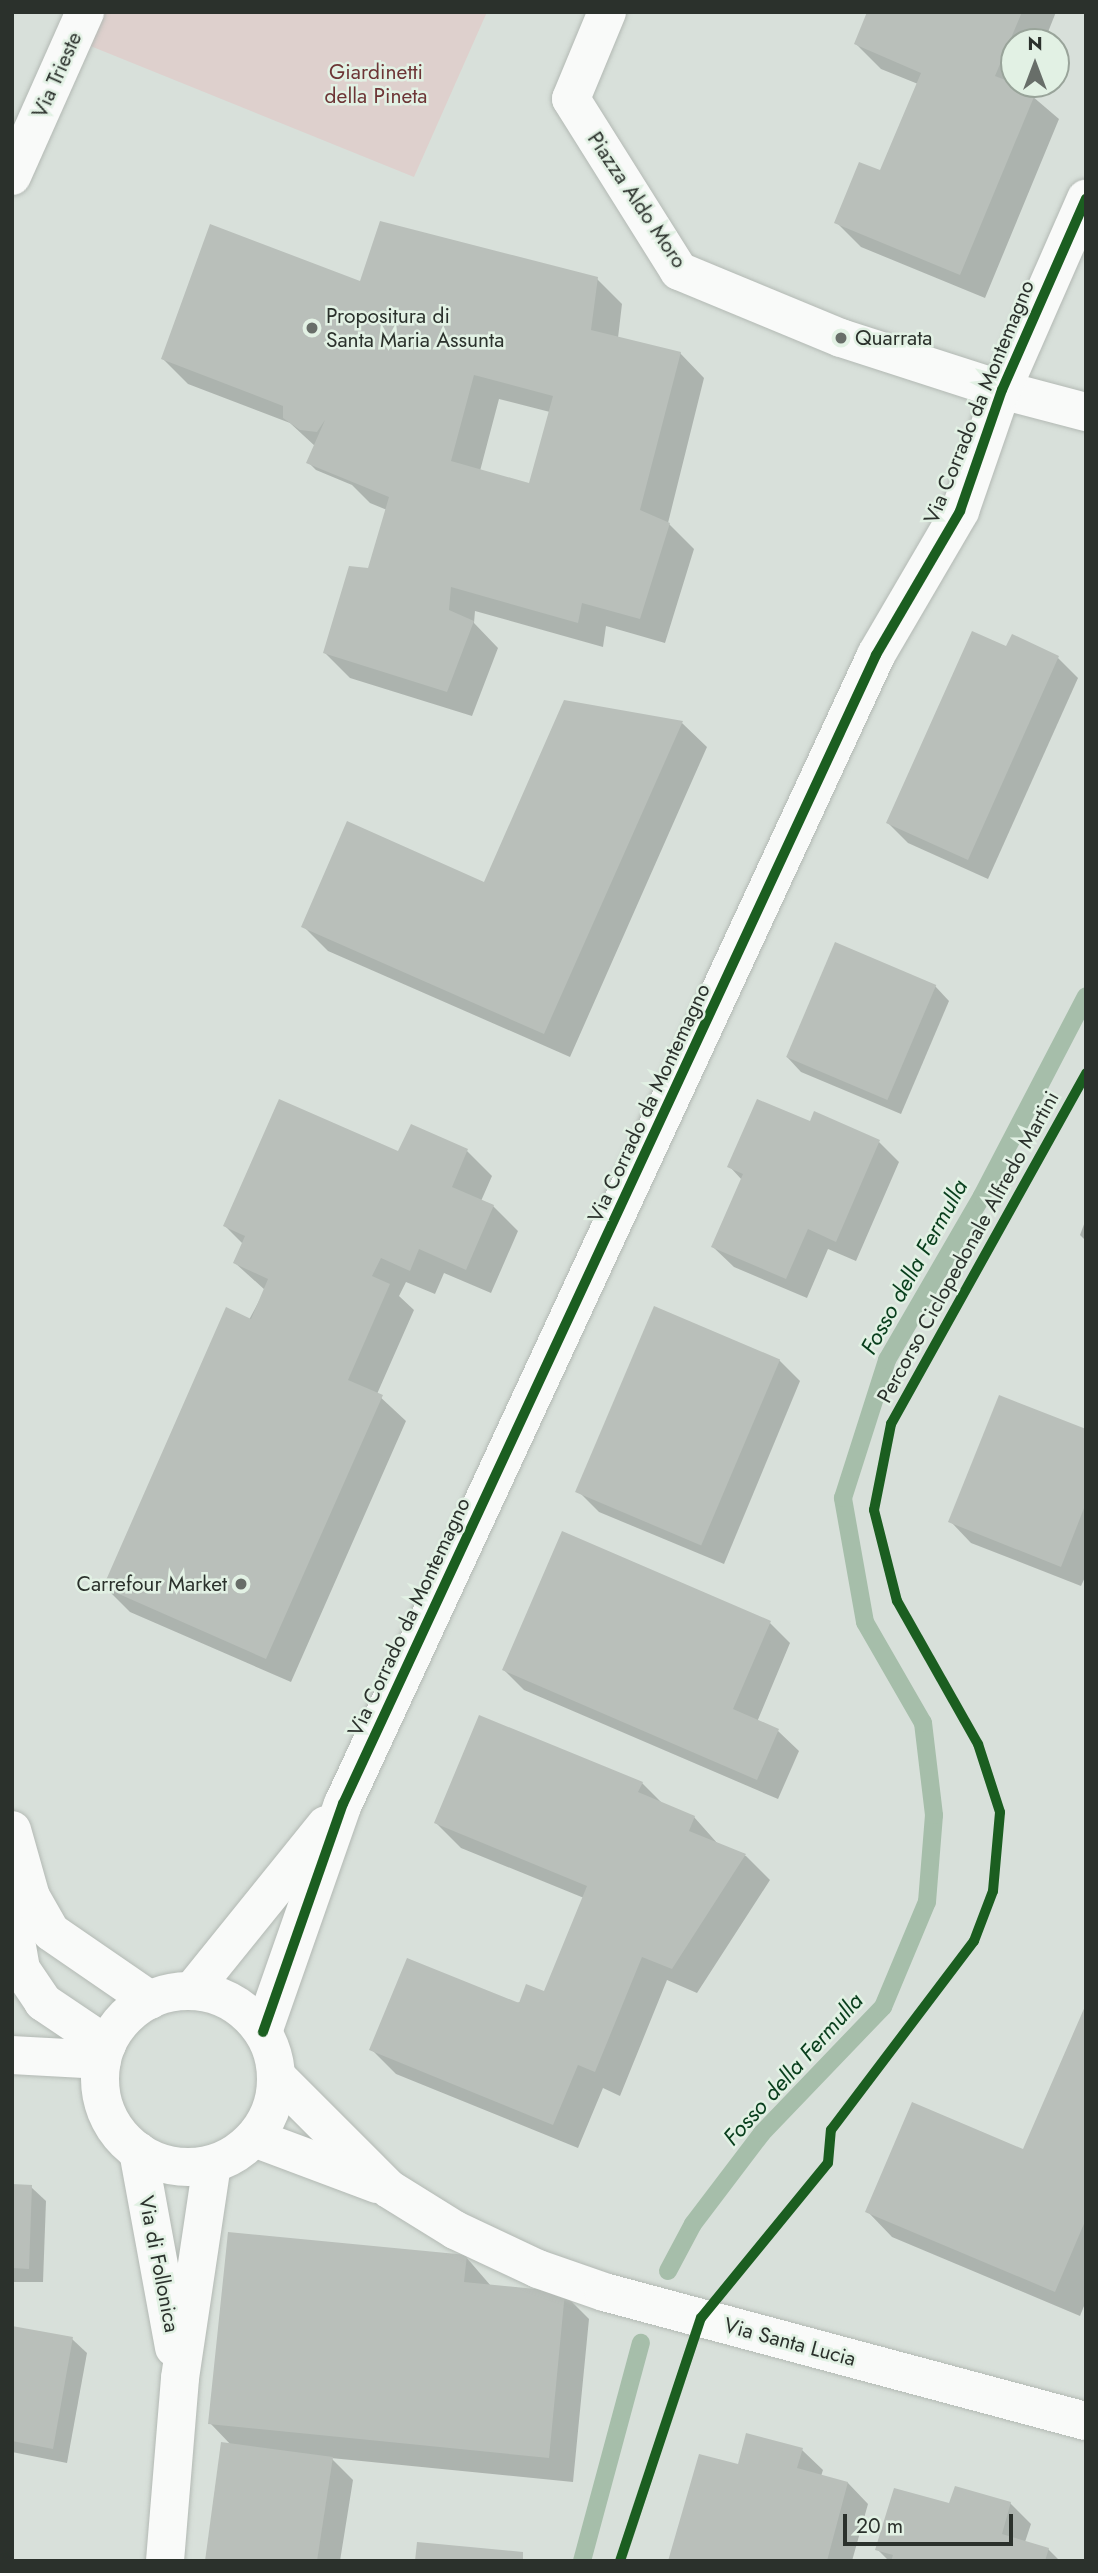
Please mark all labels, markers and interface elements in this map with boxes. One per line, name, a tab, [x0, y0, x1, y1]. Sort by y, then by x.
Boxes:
street label: Via Trieste	[27, 28, 87, 122]
north arrow	[1000, 28, 1070, 98]
text: N	[1027, 30, 1043, 57]
park label: Giardinetti della Pineta	[325, 59, 427, 109]
street label: Piazza Aldo Moro	[582, 127, 692, 273]
street label: Via Corrado da Montemagno	[919, 277, 1039, 527]
place label: Propositura di Santa Maria Assunta	[326, 303, 504, 353]
marker: Propositura di Santa Maria Assunta	[304, 320, 320, 336]
place label: Quarrata	[855, 325, 932, 351]
marker: Quarrata	[833, 330, 849, 346]
street label: Via Corrado da Montemagno	[583, 980, 715, 1226]
street label: Percorso Ciclopedonale Alfredo Martini	[872, 1087, 1064, 1407]
water label: Fosso della Fermulla	[855, 1175, 973, 1359]
street label: Via Corrado da Montemagno	[343, 1494, 475, 1740]
place label: Carrefour Market	[77, 1571, 227, 1597]
marker: Carrefour Market	[233, 1576, 249, 1592]
water label: Fosso della Fermulla	[717, 1987, 869, 2151]
street label: Via di Follonica	[133, 2194, 185, 2334]
street label: Via Santa Lucia	[721, 2312, 859, 2372]
scale bar	[846, 2500, 1016, 2544]
text: 20 m	[856, 2511, 903, 2541]

